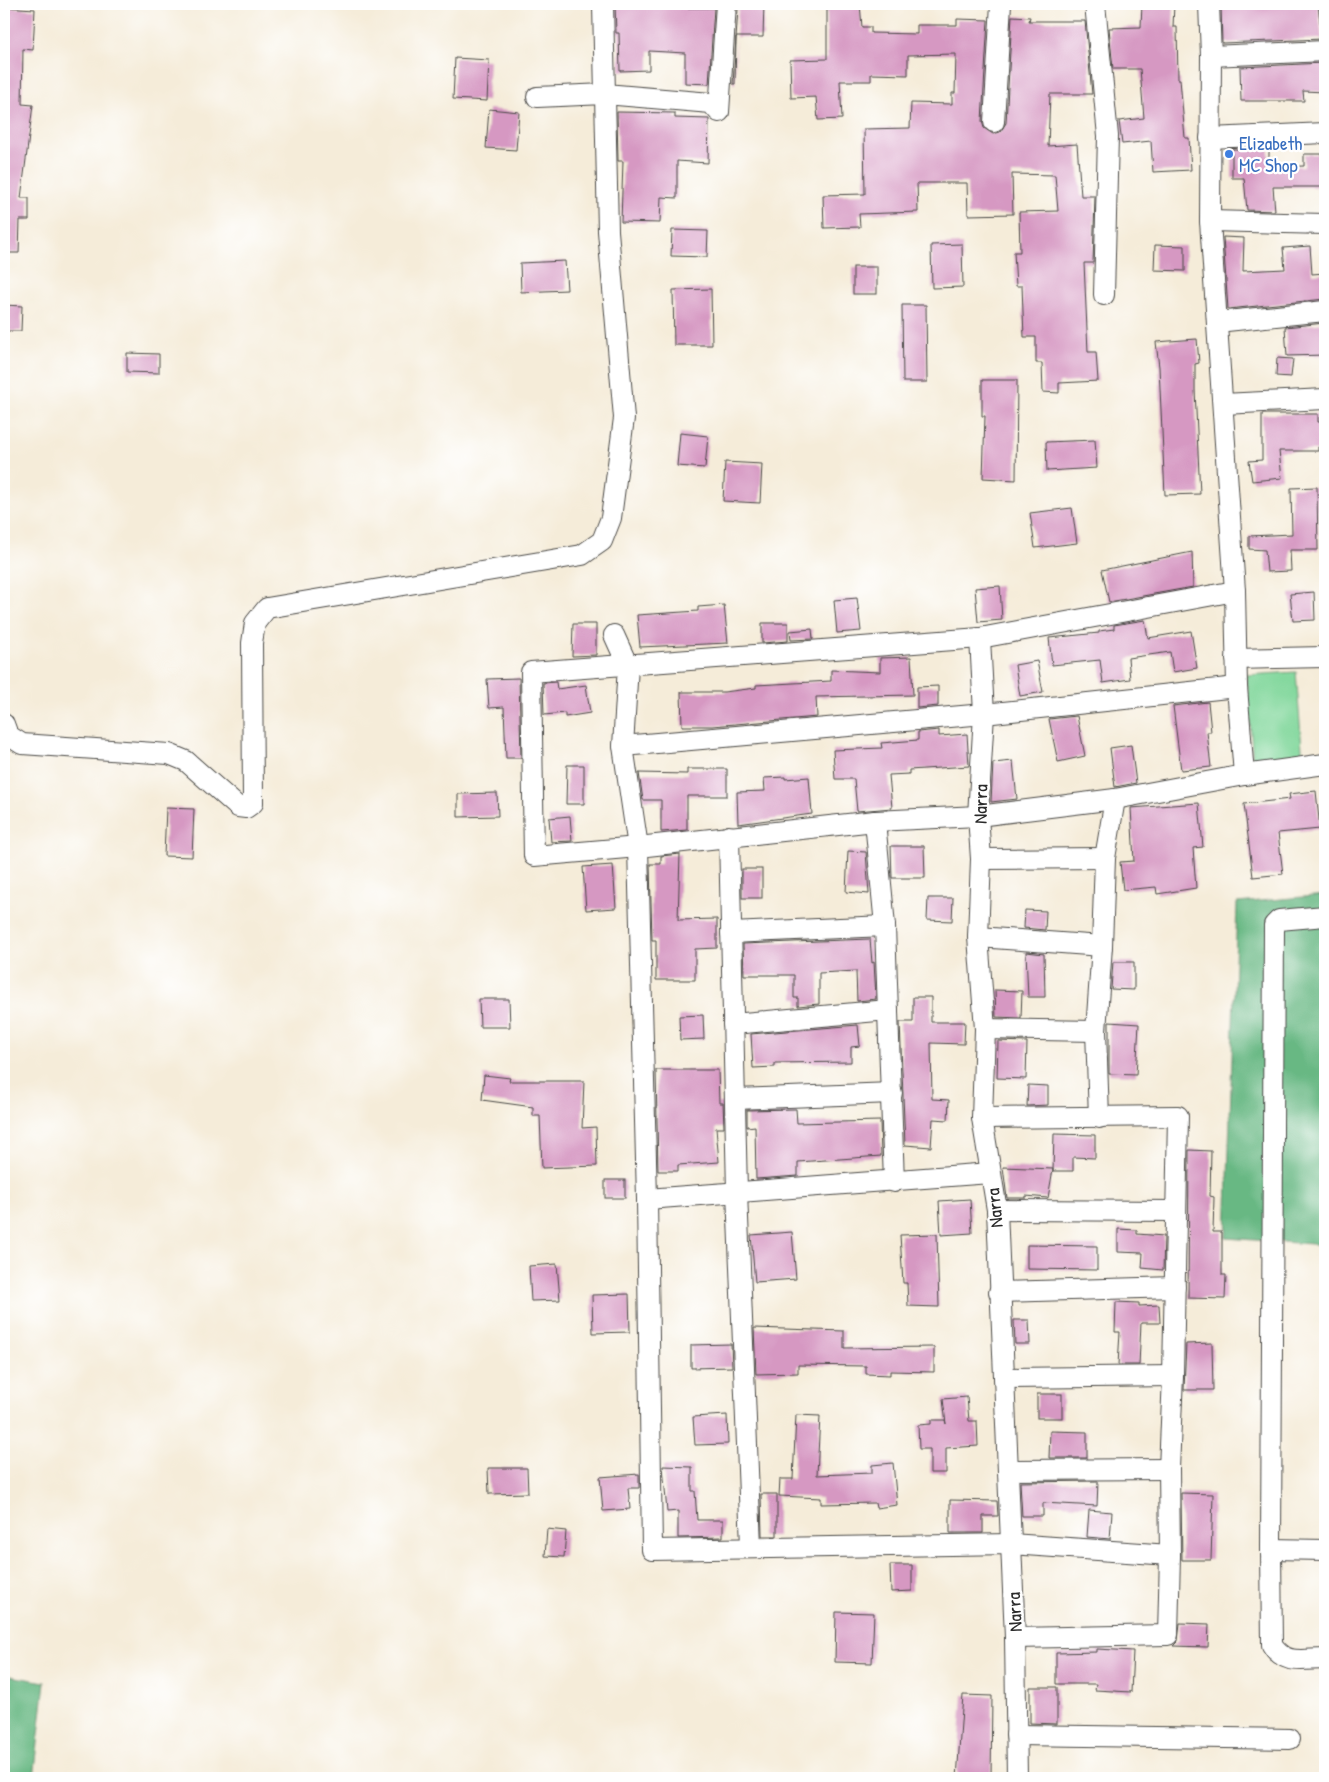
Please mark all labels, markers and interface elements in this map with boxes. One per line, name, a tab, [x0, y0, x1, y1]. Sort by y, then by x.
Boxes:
place label: Elizabeth MC Shop	[1239, 130, 1302, 178]
marker: Elizabeth MC Shop	[1223, 148, 1235, 160]
street label: Narra	[967, 783, 993, 824]
street label: Narra	[979, 1186, 1009, 1229]
street label: Narra	[1000, 1591, 1028, 1632]

